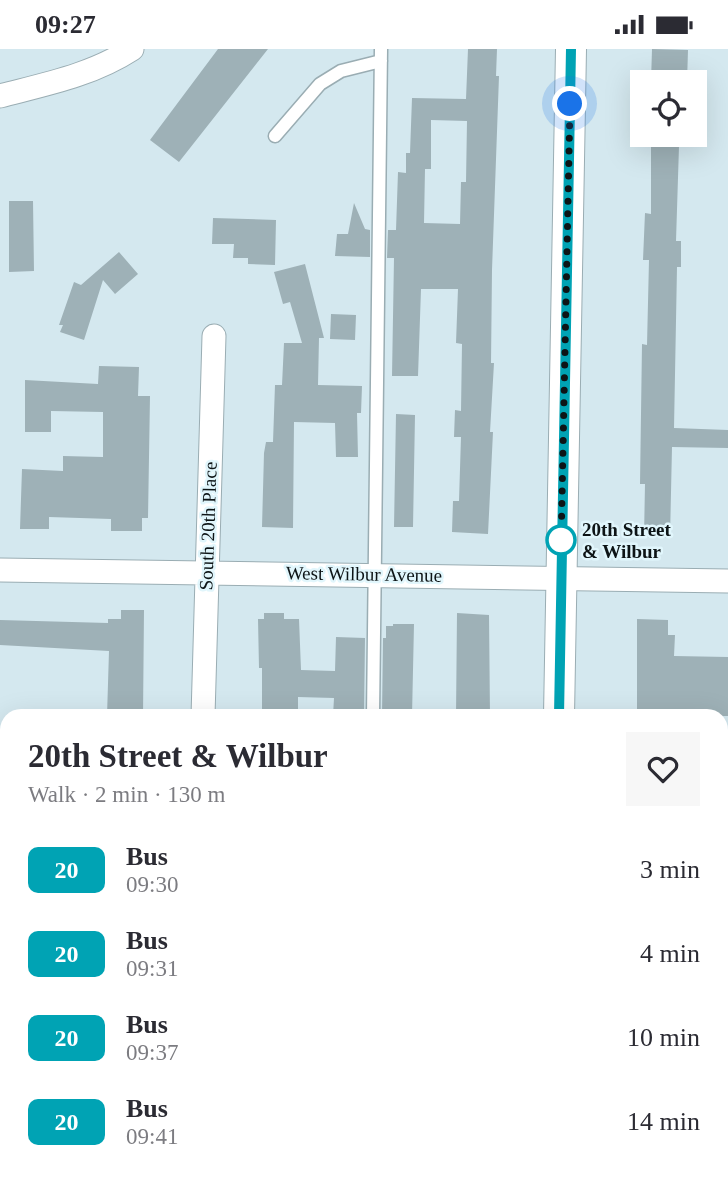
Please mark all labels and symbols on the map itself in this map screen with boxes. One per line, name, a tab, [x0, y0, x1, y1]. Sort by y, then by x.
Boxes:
your location	[552, 86, 587, 121]
street label: South 20th Place	[195, 461, 221, 591]
place label: 20th Street & Wilbur	[582, 519, 671, 562]
marker: 20th Street & Wilbur	[546, 525, 576, 555]
street label: West Wilbur Avenue	[286, 562, 442, 586]

